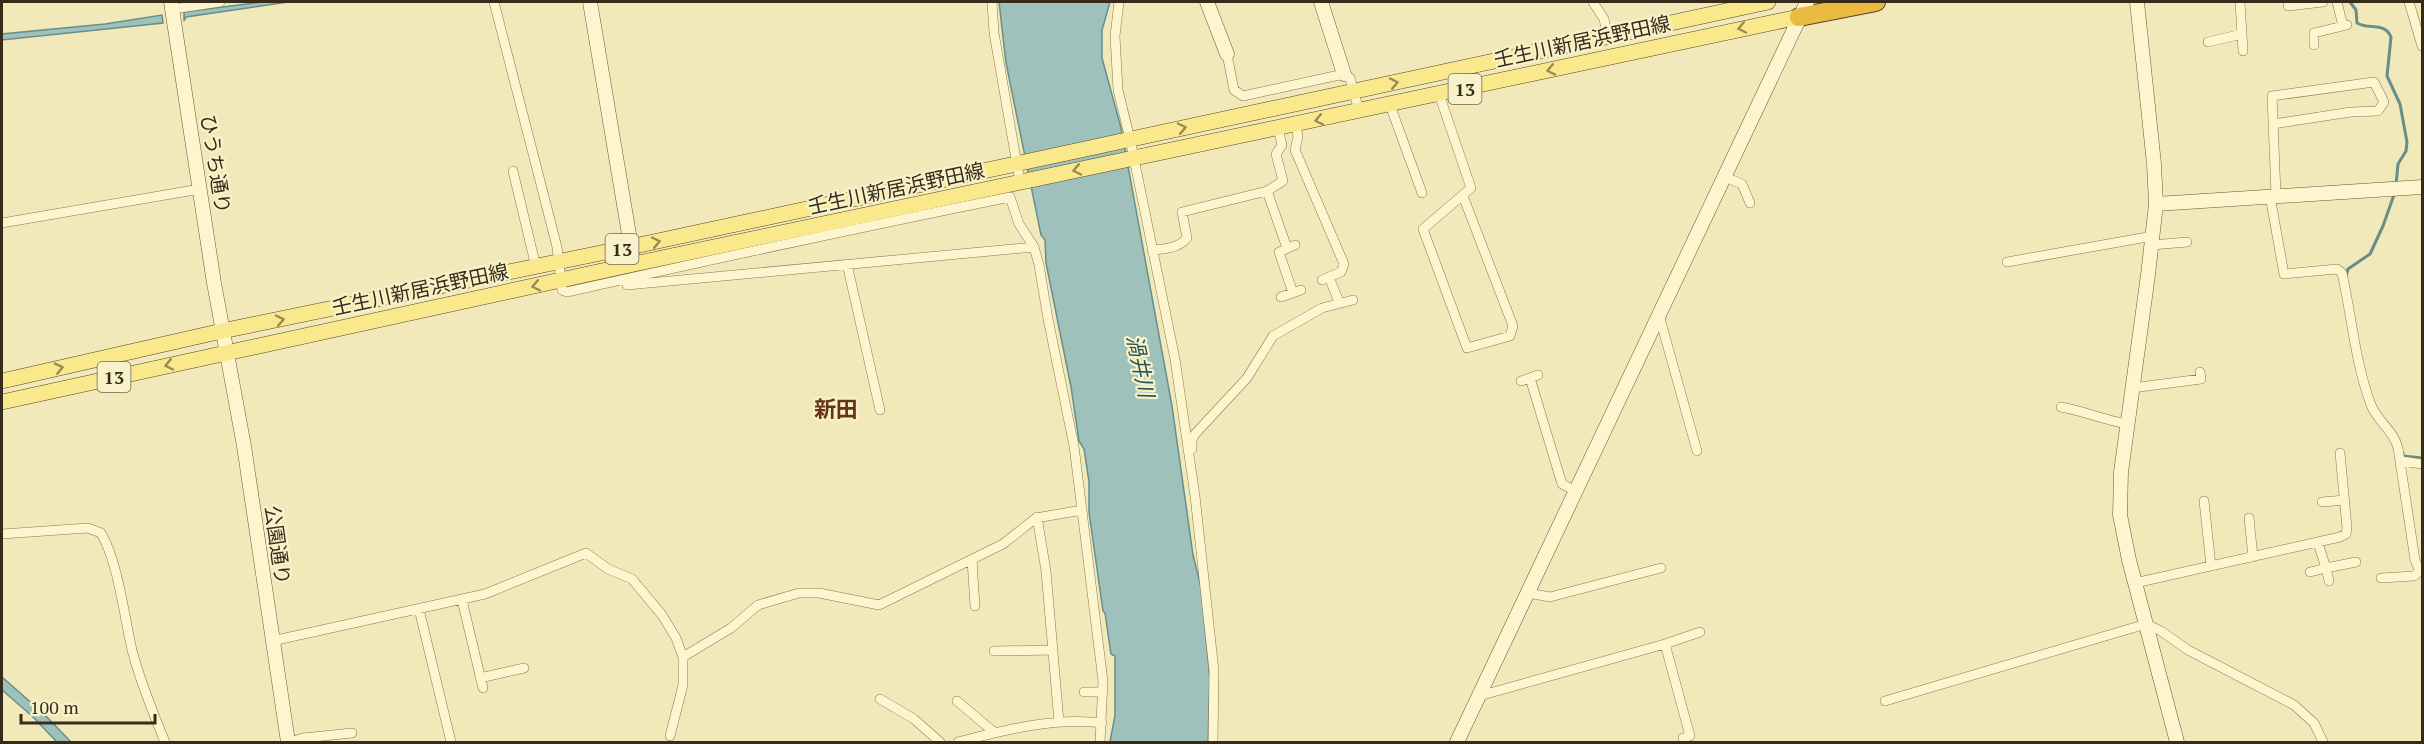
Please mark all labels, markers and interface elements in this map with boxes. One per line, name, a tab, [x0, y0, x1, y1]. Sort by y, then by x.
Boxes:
street label: 壬生川新居浜野田線	[1491, 9, 1673, 73]
one-way arrow	[1737, 21, 1747, 34]
one-way arrow	[1546, 62, 1556, 75]
road number: 13	[1448, 74, 1482, 104]
one-way arrow	[1388, 77, 1398, 90]
one-way arrow	[1315, 112, 1325, 125]
street label: ひうち通り	[195, 113, 237, 215]
one-way arrow	[1177, 122, 1187, 135]
street label: 壬生川新居浜野田線	[805, 156, 987, 220]
one-way arrow	[1072, 163, 1082, 176]
road number: 13	[606, 234, 638, 264]
one-way arrow	[650, 236, 660, 249]
street label: 壬生川新居浜野田線	[329, 257, 511, 321]
one-way arrow	[531, 278, 541, 291]
one-way arrow	[274, 314, 284, 327]
water label: 渦井川	[1121, 332, 1162, 402]
one-way arrow	[165, 358, 175, 371]
one-way arrow	[53, 362, 63, 375]
road number: 13	[98, 362, 130, 392]
district label: 新田	[814, 394, 858, 423]
street label: 公園通り	[259, 504, 297, 586]
scale bar	[21, 687, 154, 725]
text: 100 m	[30, 695, 79, 719]

